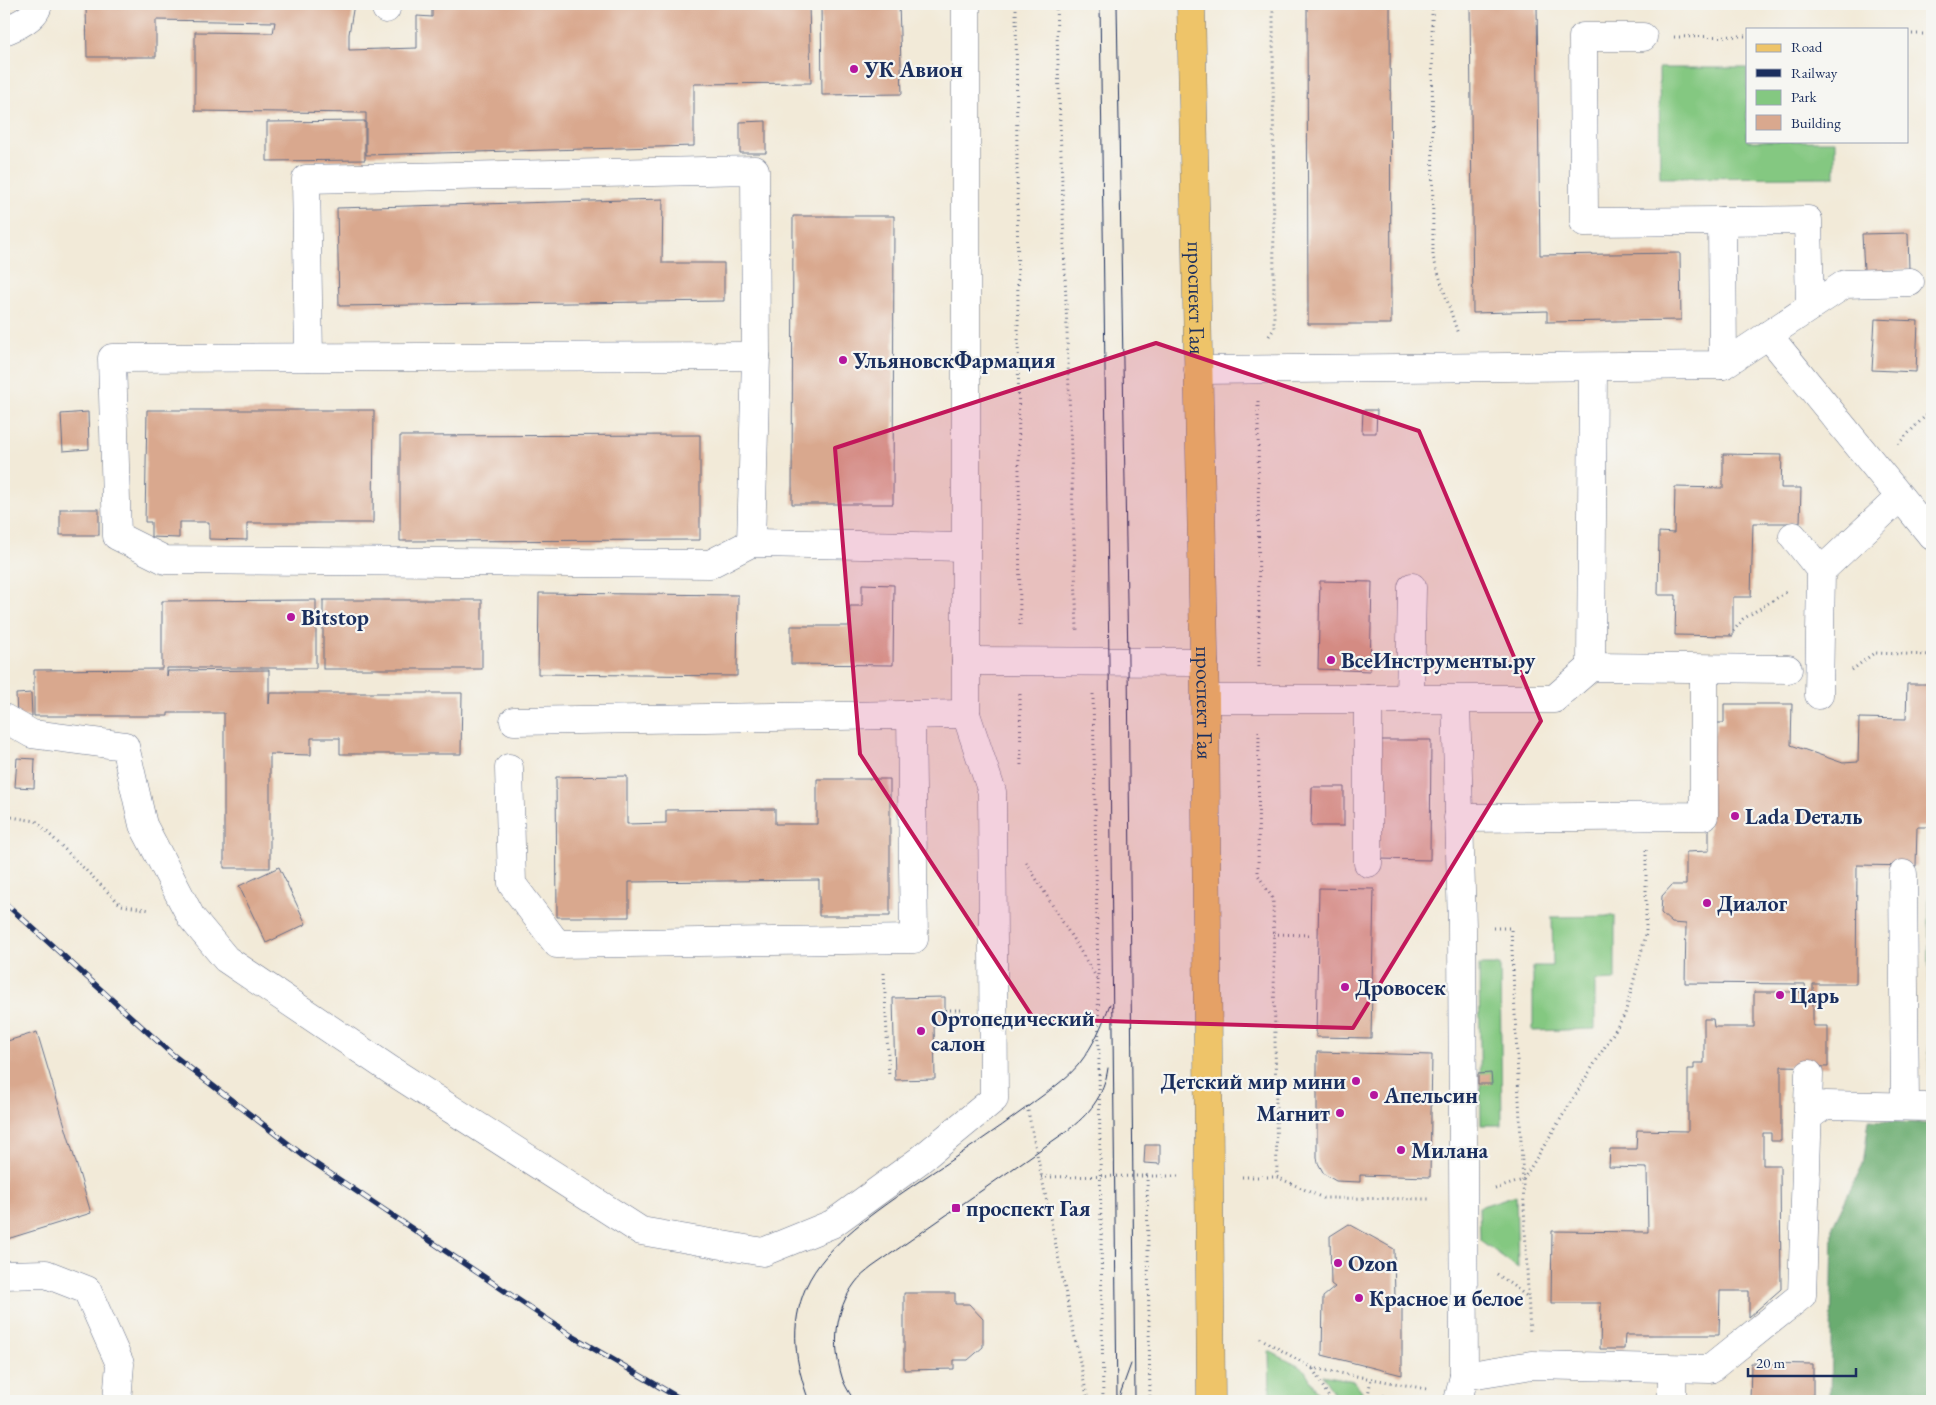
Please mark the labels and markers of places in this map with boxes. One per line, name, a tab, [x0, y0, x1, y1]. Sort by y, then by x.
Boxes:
place label: УК Авион	[863, 55, 963, 84]
marker: УК Авион	[848, 63, 860, 75]
place label: УльяновскФармация	[852, 346, 1056, 375]
marker: УльяновскФармация	[837, 354, 849, 366]
place label: Bitstop	[301, 603, 369, 632]
marker: Bitstop	[285, 611, 297, 623]
place label: ВсеИнструменты.ру	[1341, 646, 1536, 675]
marker: ВсеИнструменты.ру	[1325, 654, 1337, 666]
place label: Lada Dеталь	[1745, 802, 1863, 831]
marker: Lada Dеталь	[1729, 810, 1741, 822]
place label: Диалог	[1717, 889, 1788, 918]
marker: Диалог	[1701, 897, 1713, 909]
place label: Дровосек	[1355, 973, 1447, 1002]
marker: Дровосек	[1339, 981, 1351, 993]
place label: Царь	[1790, 981, 1839, 1010]
marker: Царь	[1774, 989, 1786, 1001]
place label: Ортопедический салон	[931, 1004, 1095, 1058]
marker: Ортопедический салон	[915, 1025, 927, 1037]
place label: Детский мир мини	[1161, 1067, 1346, 1096]
marker: Детский мир мини	[1350, 1075, 1362, 1087]
place label: Апельсин	[1383, 1081, 1478, 1110]
marker: Апельсин	[1368, 1089, 1380, 1101]
place label: Магнит	[1256, 1099, 1330, 1128]
marker: Магнит	[1334, 1107, 1346, 1119]
place label: Милана	[1411, 1136, 1489, 1165]
marker: Милана	[1395, 1144, 1407, 1156]
place label: проспект Гая	[966, 1194, 1091, 1223]
marker: проспект Гая	[950, 1202, 962, 1214]
place label: Ozon	[1348, 1249, 1398, 1278]
marker: Ozon	[1332, 1257, 1344, 1269]
place label: Красное и белое	[1369, 1284, 1524, 1313]
marker: Красное и белое	[1353, 1292, 1365, 1304]

